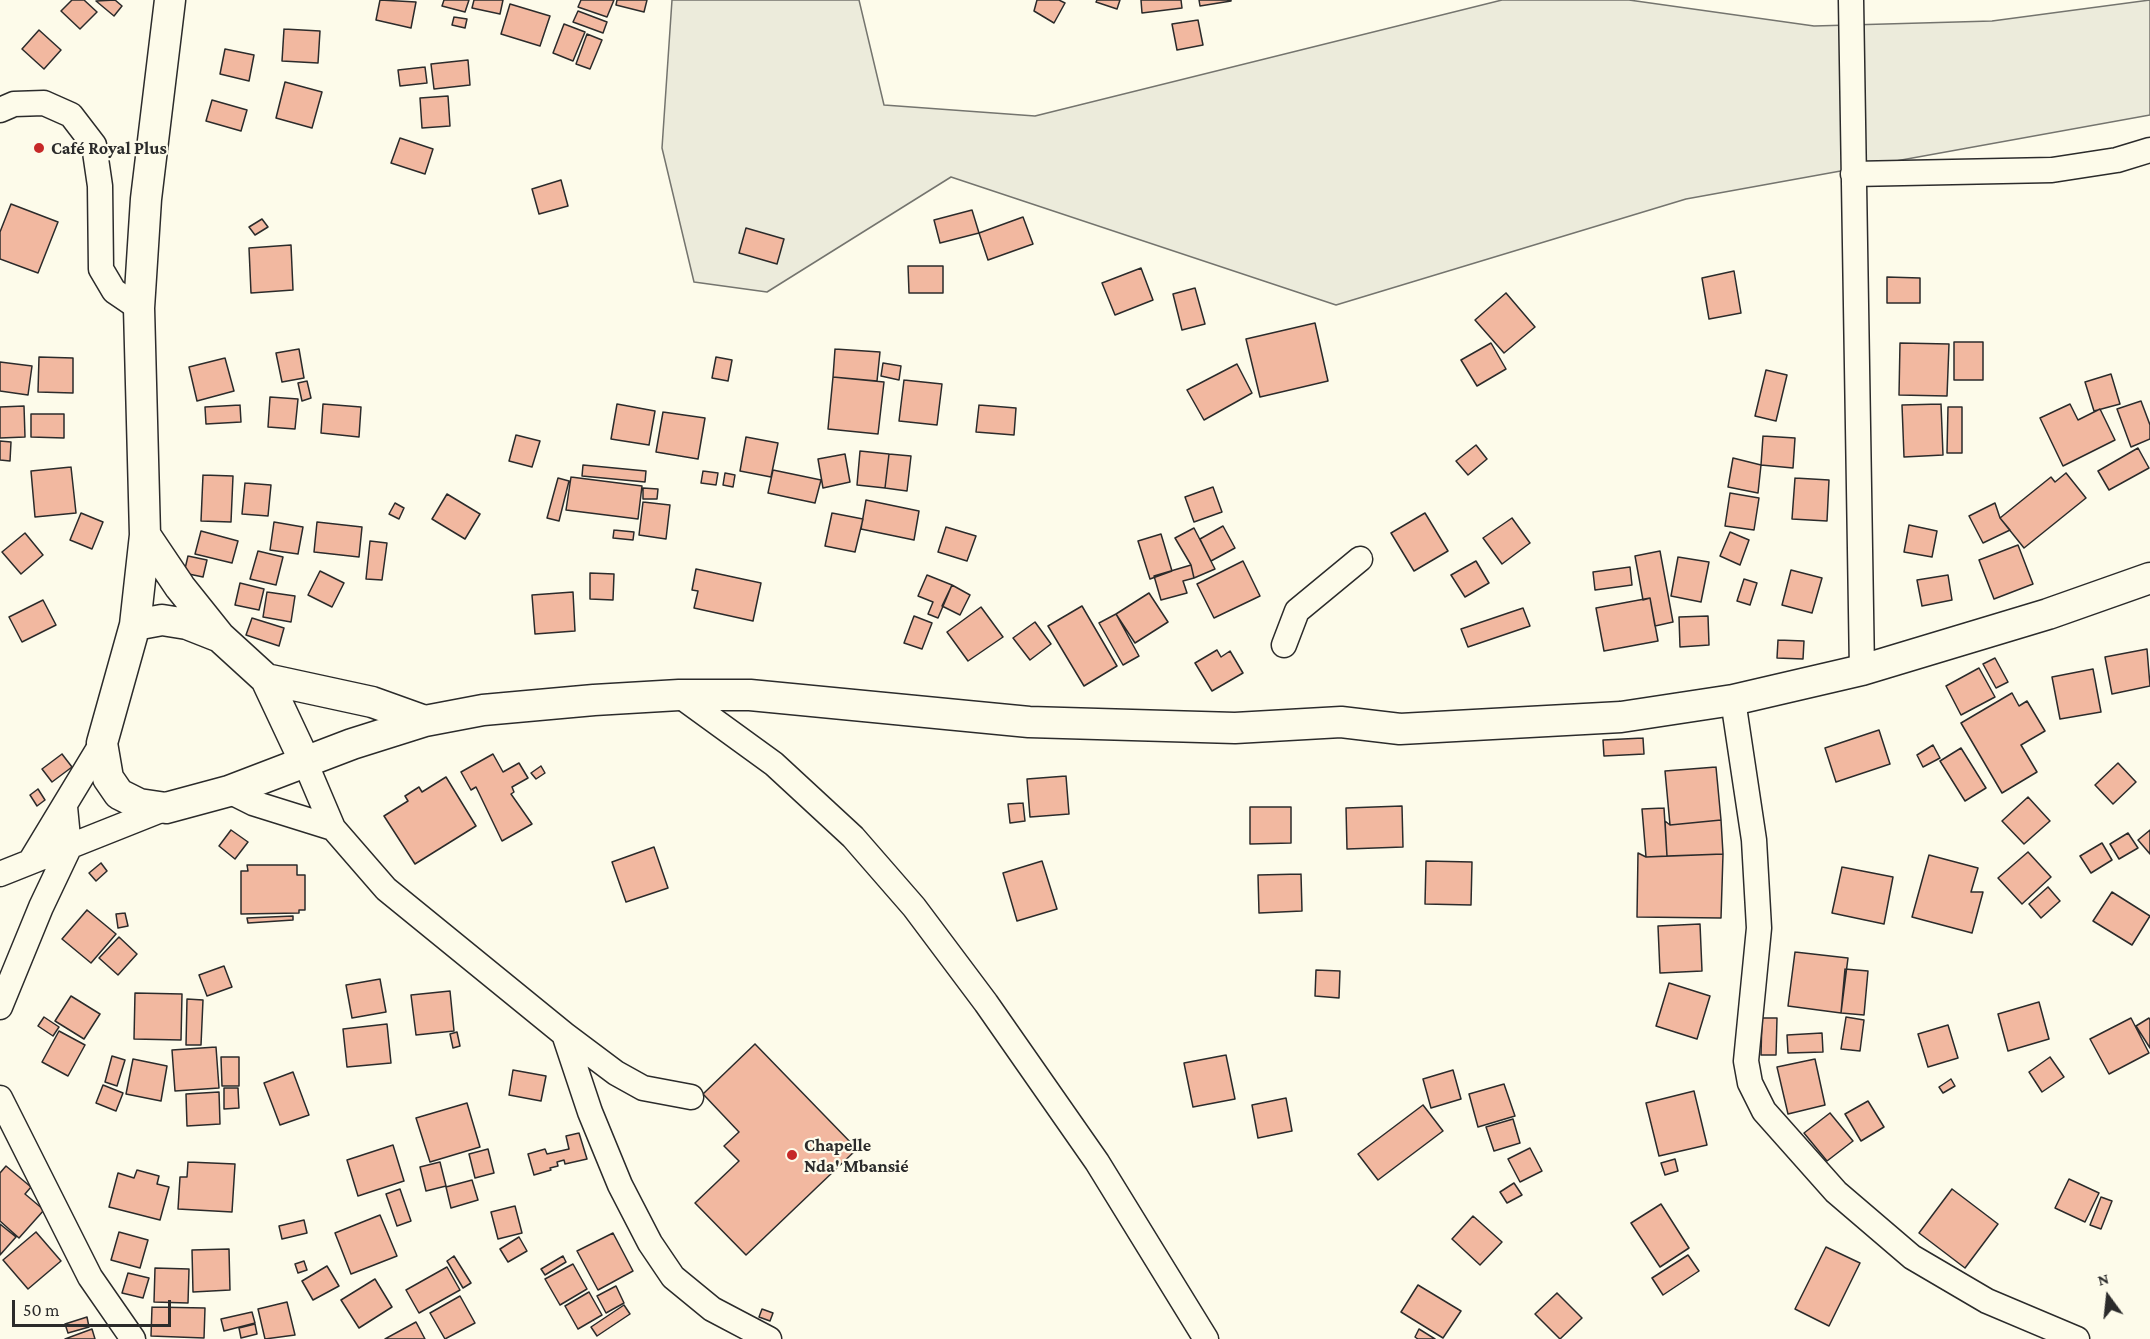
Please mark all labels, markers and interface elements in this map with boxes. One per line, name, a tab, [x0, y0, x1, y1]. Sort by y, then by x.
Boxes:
place label: Café Royal Plus	[51, 137, 167, 159]
marker: Café Royal Plus	[32, 141, 46, 155]
place label: Chapelle Nda' Mbansié	[804, 1134, 909, 1176]
marker: Chapelle Nda' Mbansié	[785, 1148, 799, 1162]
north arrow	[2078, 1267, 2138, 1327]
text: N	[2096, 1270, 2111, 1289]
scale bar	[15, 1288, 174, 1326]
text: 50 m	[23, 1300, 60, 1320]

